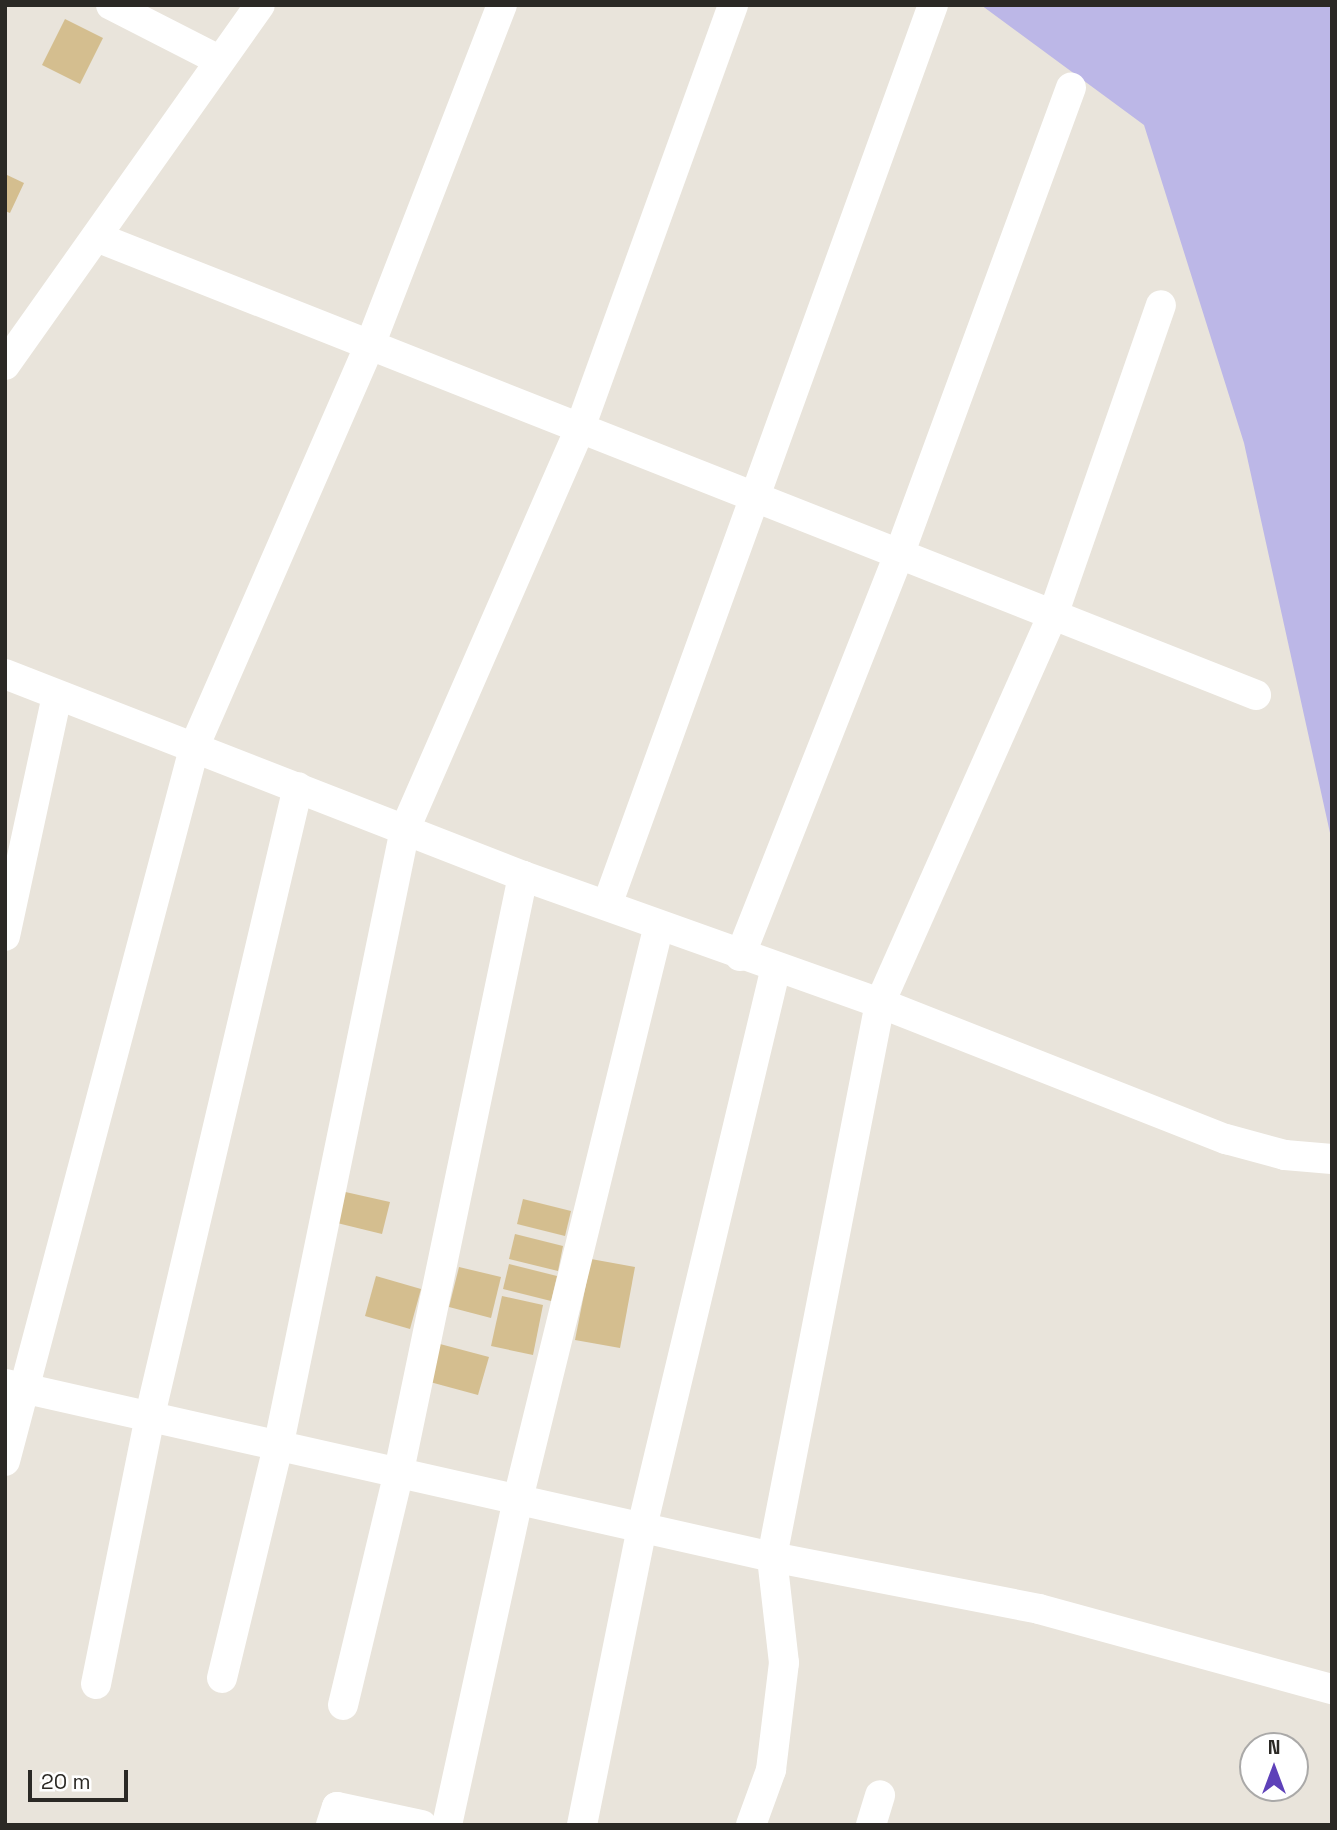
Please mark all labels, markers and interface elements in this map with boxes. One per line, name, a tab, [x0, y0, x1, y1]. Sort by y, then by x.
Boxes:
north arrow	[1239, 1732, 1309, 1802]
text: N	[1268, 1735, 1280, 1760]
scale bar	[32, 1756, 131, 1800]
text: 20 m	[41, 1768, 91, 1795]

